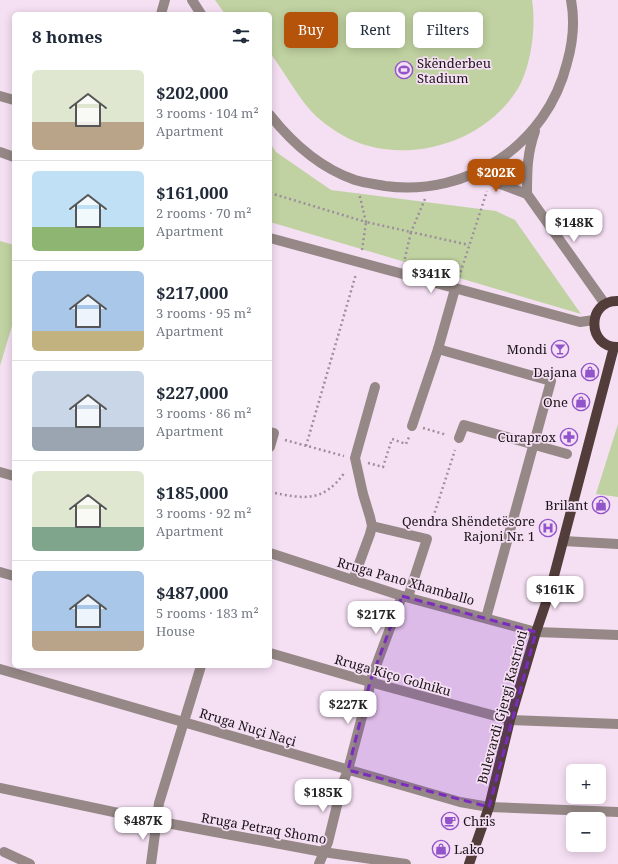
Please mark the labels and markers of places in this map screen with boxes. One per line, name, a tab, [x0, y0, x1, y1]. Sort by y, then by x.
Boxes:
place label: Skënderbeu Stadium	[417, 54, 491, 87]
sports icon: Skënderbeu Stadium	[394, 60, 414, 80]
pin: $202K	[468, 159, 524, 193]
pin: $148K	[546, 209, 602, 243]
pin: $341K	[403, 260, 459, 294]
bar icon: Mondi	[550, 339, 570, 359]
place label: Mondi	[507, 340, 547, 358]
shop icon: Dajana	[580, 362, 600, 382]
place label: Dajana	[533, 363, 577, 381]
shop icon: One	[571, 392, 591, 412]
place label: One	[543, 393, 568, 411]
pharmacy icon: Curaprox	[559, 427, 579, 447]
place label: Curaprox	[497, 428, 556, 446]
shop icon: Brilant	[591, 495, 611, 515]
place label: Brilant	[545, 496, 588, 514]
place label: Qendra Shëndetësore Rajoni Nr. 1	[402, 512, 535, 545]
hospital icon: Qendra Shëndetësore Rajoni Nr. 1	[538, 518, 558, 538]
pin: $161K	[527, 576, 583, 610]
pin: $217K	[348, 601, 404, 635]
pin: $227K	[320, 691, 376, 725]
pin: $185K	[295, 779, 351, 813]
pin: $487K	[115, 807, 171, 841]
cafe icon: Chris	[440, 811, 460, 831]
place label: Chris	[463, 812, 496, 830]
shop icon: Lako	[431, 839, 451, 859]
place label: Lako	[454, 840, 484, 858]

